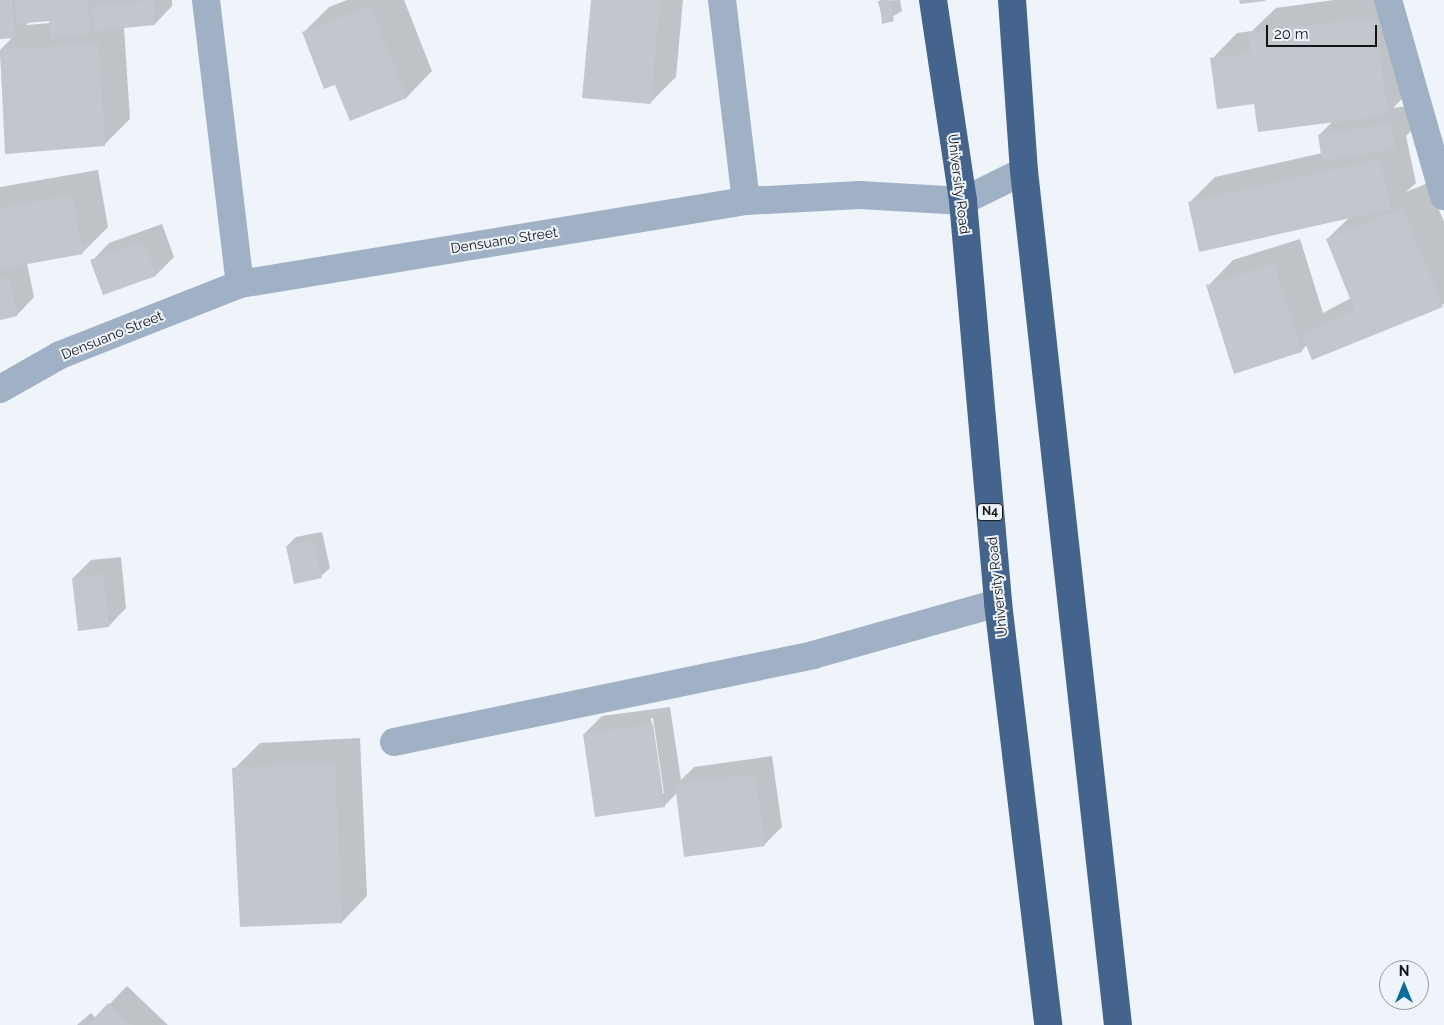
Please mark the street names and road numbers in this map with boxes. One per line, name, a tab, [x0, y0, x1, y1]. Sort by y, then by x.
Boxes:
street label: University Road	[944, 133, 974, 235]
street label: Densuano Street	[449, 223, 559, 257]
street label: Densuano Street	[59, 307, 165, 363]
road number: N4	[976, 502, 1004, 522]
street label: University Road	[983, 536, 1011, 638]

